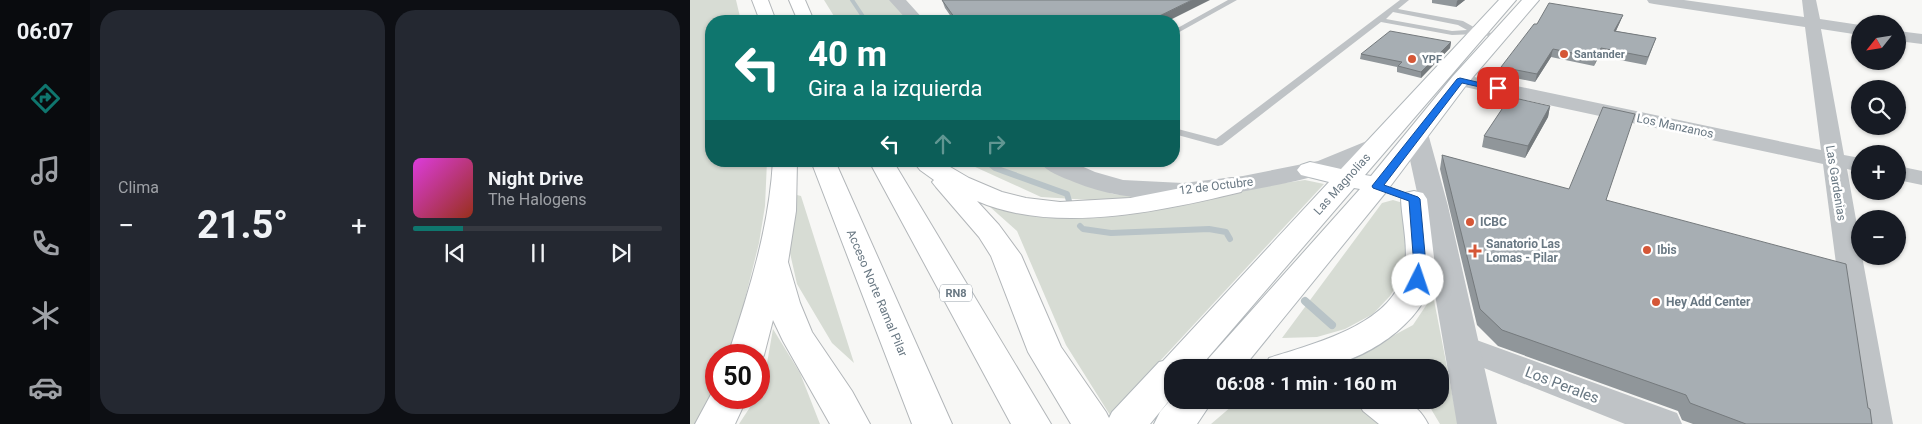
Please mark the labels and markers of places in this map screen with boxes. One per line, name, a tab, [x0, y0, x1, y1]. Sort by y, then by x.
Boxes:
marker: Santander	[1558, 48, 1570, 60]
place label: Santander	[1574, 48, 1625, 61]
marker: YPF	[1406, 53, 1418, 65]
place label: YPF	[1422, 53, 1442, 66]
pin	[1477, 67, 1519, 109]
place label: ICBC	[1480, 215, 1507, 229]
marker: ICBC	[1464, 216, 1476, 228]
place label: Sanatorio Las Lomas - Pilar	[1486, 237, 1560, 265]
place label: Ibis	[1657, 243, 1677, 257]
marker: Sanatorio Las Lomas - Pilar	[1468, 244, 1482, 258]
marker: Ibis	[1641, 244, 1653, 256]
place label: Hey Add Center	[1666, 295, 1751, 309]
marker: Hey Add Center	[1650, 296, 1662, 308]

